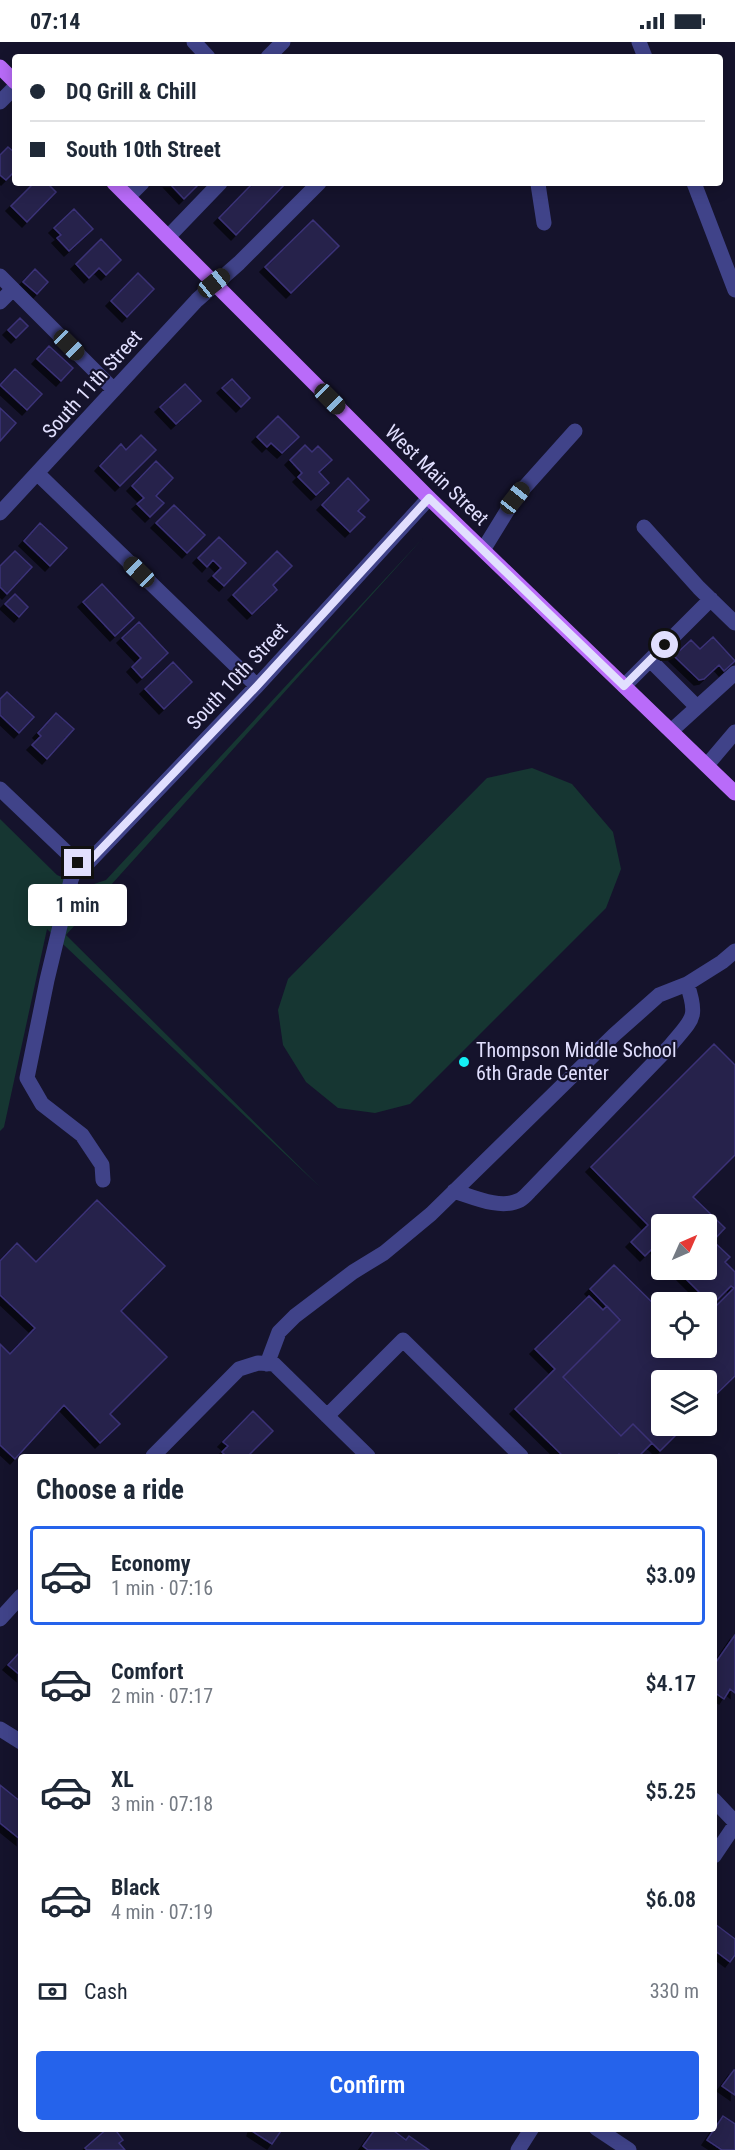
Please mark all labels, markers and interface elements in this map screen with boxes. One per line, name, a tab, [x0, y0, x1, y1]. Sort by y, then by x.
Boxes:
text: 07:14	[30, 9, 81, 34]
text: DQ Grill & Chill	[66, 79, 196, 104]
text: South 10th Street	[66, 137, 221, 162]
car	[194, 265, 234, 301]
street label: South 11th Street	[37, 325, 147, 443]
car	[50, 326, 88, 364]
car	[311, 380, 349, 418]
street label: West Main Street	[380, 420, 494, 530]
car	[497, 478, 533, 518]
car	[120, 553, 158, 591]
street label: South 10th Street	[181, 618, 293, 734]
route start	[651, 631, 678, 658]
route end	[64, 849, 91, 876]
callout: 1 min	[28, 884, 128, 926]
text: 1 min	[55, 893, 100, 917]
place label: Thompson Middle School 6th Grade Center	[476, 1038, 677, 1085]
marker: Thompson Middle School 6th Grade Center	[457, 1055, 471, 1069]
north arrow	[651, 1214, 717, 1280]
map controls	[651, 1214, 717, 1436]
button: locate	[651, 1292, 717, 1358]
button: layers	[651, 1370, 717, 1436]
text: Choose a ride	[36, 1474, 184, 1506]
icon: car	[39, 1549, 93, 1603]
text: Economy	[111, 1551, 191, 1576]
text: $3.09	[645, 1563, 696, 1588]
text: 1 min · 07:16	[111, 1576, 213, 1600]
icon: car	[39, 1657, 93, 1711]
text: Comfort	[111, 1659, 184, 1684]
text: $4.17	[645, 1671, 696, 1696]
text: 2 min · 07:17	[111, 1684, 213, 1708]
icon: car	[39, 1765, 93, 1819]
text: XL	[111, 1767, 134, 1792]
text: $5.25	[645, 1779, 696, 1804]
text: 3 min · 07:18	[111, 1792, 213, 1816]
icon: car	[39, 1873, 93, 1927]
text: Black	[111, 1875, 160, 1900]
text: $6.08	[645, 1887, 696, 1912]
text: 4 min · 07:19	[111, 1900, 213, 1924]
icon: cash	[36, 1975, 69, 2008]
text: Cash	[84, 1979, 128, 2004]
text: 330 m	[650, 1979, 699, 2003]
button: Confirm	[36, 2051, 699, 2120]

